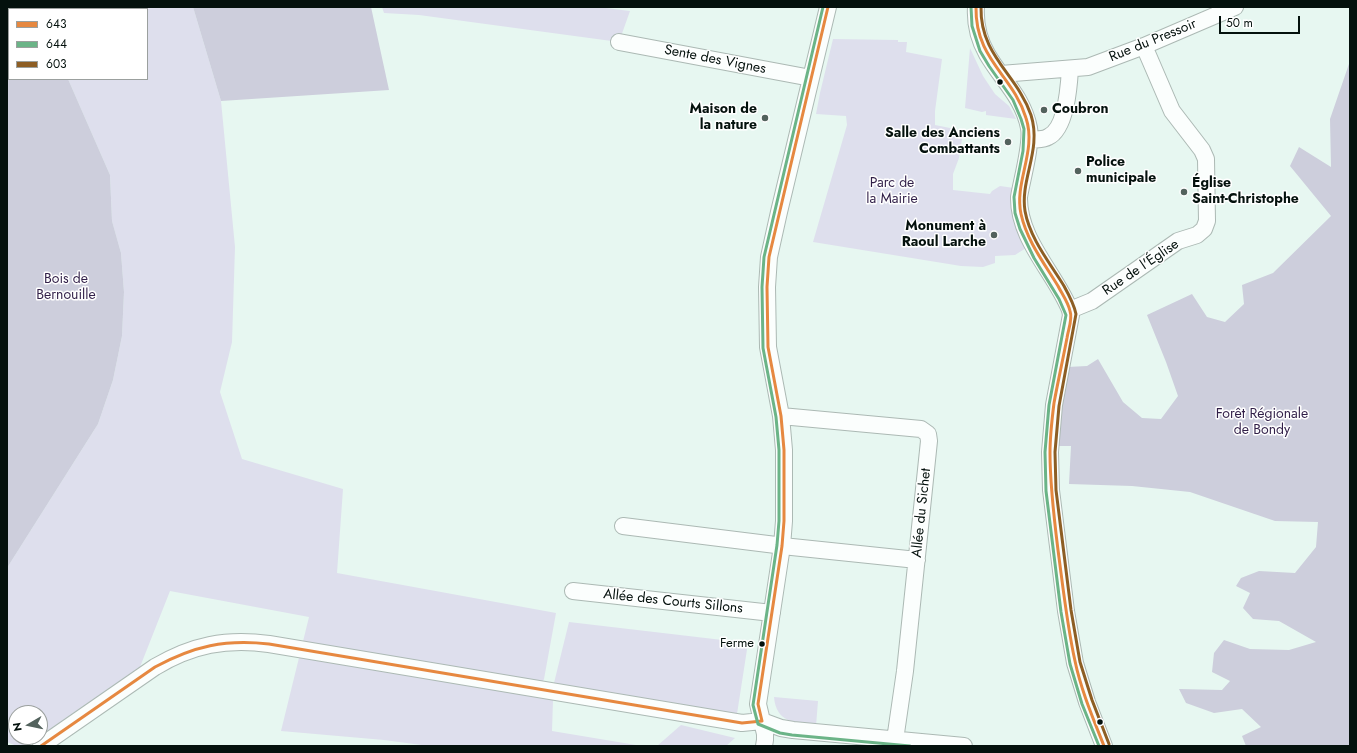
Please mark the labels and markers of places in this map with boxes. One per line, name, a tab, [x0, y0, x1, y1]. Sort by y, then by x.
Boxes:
unlabelled marker	[995, 77, 1005, 87]
place label: Maison de la nature	[690, 102, 757, 134]
place label: Coubron	[1052, 102, 1109, 118]
marker: Coubron	[1039, 105, 1049, 115]
marker: Maison de la nature	[760, 113, 770, 123]
place label: Salle des Anciens Combattants	[885, 126, 1000, 158]
marker: Salle des Anciens Combattants	[1003, 137, 1013, 147]
place label: Police municipale	[1086, 155, 1156, 188]
marker: Police municipale	[1073, 166, 1083, 176]
place label: Église Saint-Christophe	[1192, 176, 1299, 208]
marker: Église Saint-Christophe	[1179, 187, 1189, 197]
place label: Monument à Raoul Larche	[902, 219, 986, 252]
marker: Monument à Raoul Larche	[989, 230, 999, 240]
place label: Ferme	[720, 636, 754, 652]
marker: Ferme	[757, 639, 767, 649]
unlabelled marker	[1095, 717, 1105, 727]

